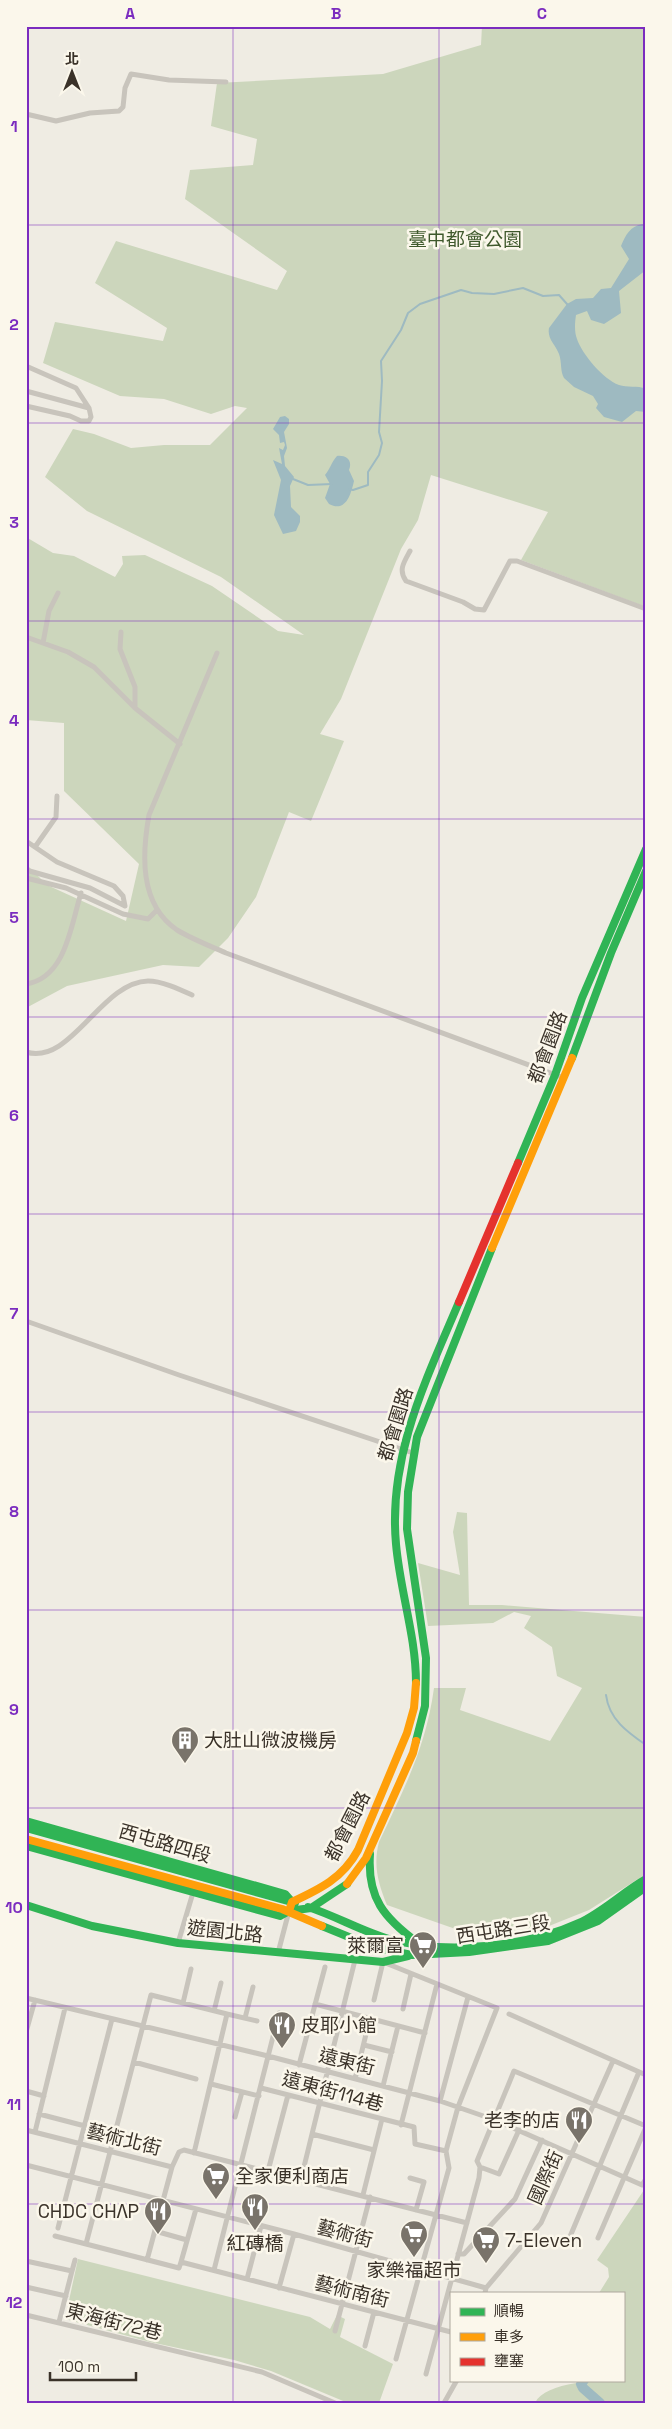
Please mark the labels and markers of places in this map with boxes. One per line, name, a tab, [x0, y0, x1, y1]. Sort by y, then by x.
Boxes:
building icon: 大肚山微波機房	[170, 1725, 200, 1764]
place label: 大肚山微波機房	[204, 1728, 337, 1753]
supermarket icon: 萊爾富	[408, 1930, 438, 1969]
place label: 萊爾富	[347, 1933, 404, 1958]
restaurant icon: 皮耶小館	[267, 2010, 297, 2049]
place label: 皮耶小館	[301, 2013, 377, 2038]
restaurant icon: 老李的店	[564, 2105, 594, 2144]
place label: 老李的店	[484, 2108, 560, 2133]
supermarket icon: 全家便利商店	[201, 2161, 231, 2200]
place label: 全家便利商店	[235, 2164, 349, 2189]
restaurant icon: 紅磚橋	[240, 2192, 270, 2231]
restaurant icon: CHDC CHΛP	[143, 2196, 173, 2235]
place label: CHDC CHΛP	[38, 2199, 139, 2224]
supermarket icon: 家樂福超市	[399, 2219, 429, 2258]
supermarket icon: 7-Eleven	[471, 2225, 501, 2264]
place label: 7-Eleven	[505, 2228, 582, 2253]
place label: 紅磚橋	[226, 2231, 284, 2256]
place label: 家樂福超市	[366, 2258, 462, 2283]

